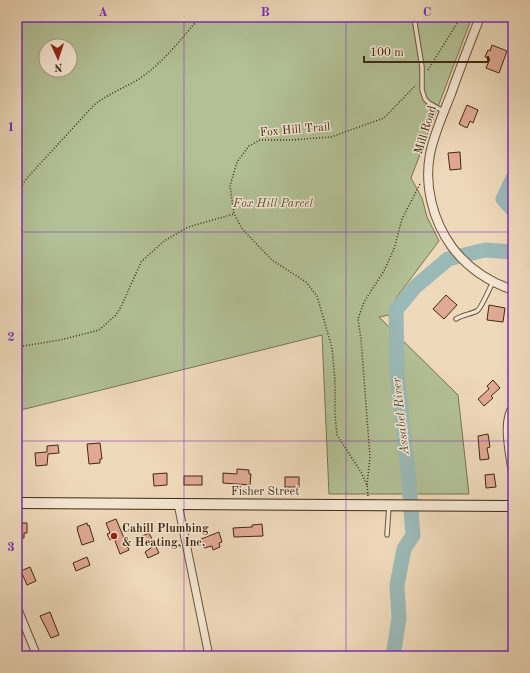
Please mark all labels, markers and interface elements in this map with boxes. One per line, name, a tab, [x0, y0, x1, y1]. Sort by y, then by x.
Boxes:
text: A	[98, 6, 108, 19]
text: B	[260, 6, 270, 19]
text: C	[423, 6, 431, 19]
north arrow	[38, 38, 78, 78]
scale bar	[364, 38, 488, 64]
text: 100 m	[370, 47, 404, 59]
text: N	[53, 61, 63, 72]
street label: Mill Road	[413, 104, 439, 156]
text: 1	[7, 121, 15, 134]
street label: Fox Hill Trail	[259, 121, 331, 139]
park label: Fox Hill Parcel	[232, 198, 313, 210]
text: 2	[7, 331, 15, 344]
water label: Assabet River	[390, 376, 412, 456]
street label: Fisher Street	[231, 486, 299, 498]
place label: Cahill Plumbing & Heating, Inc.	[122, 523, 209, 549]
marker: Cahill Plumbing & Heating, Inc.	[109, 531, 119, 541]
text: 3	[7, 541, 15, 554]

